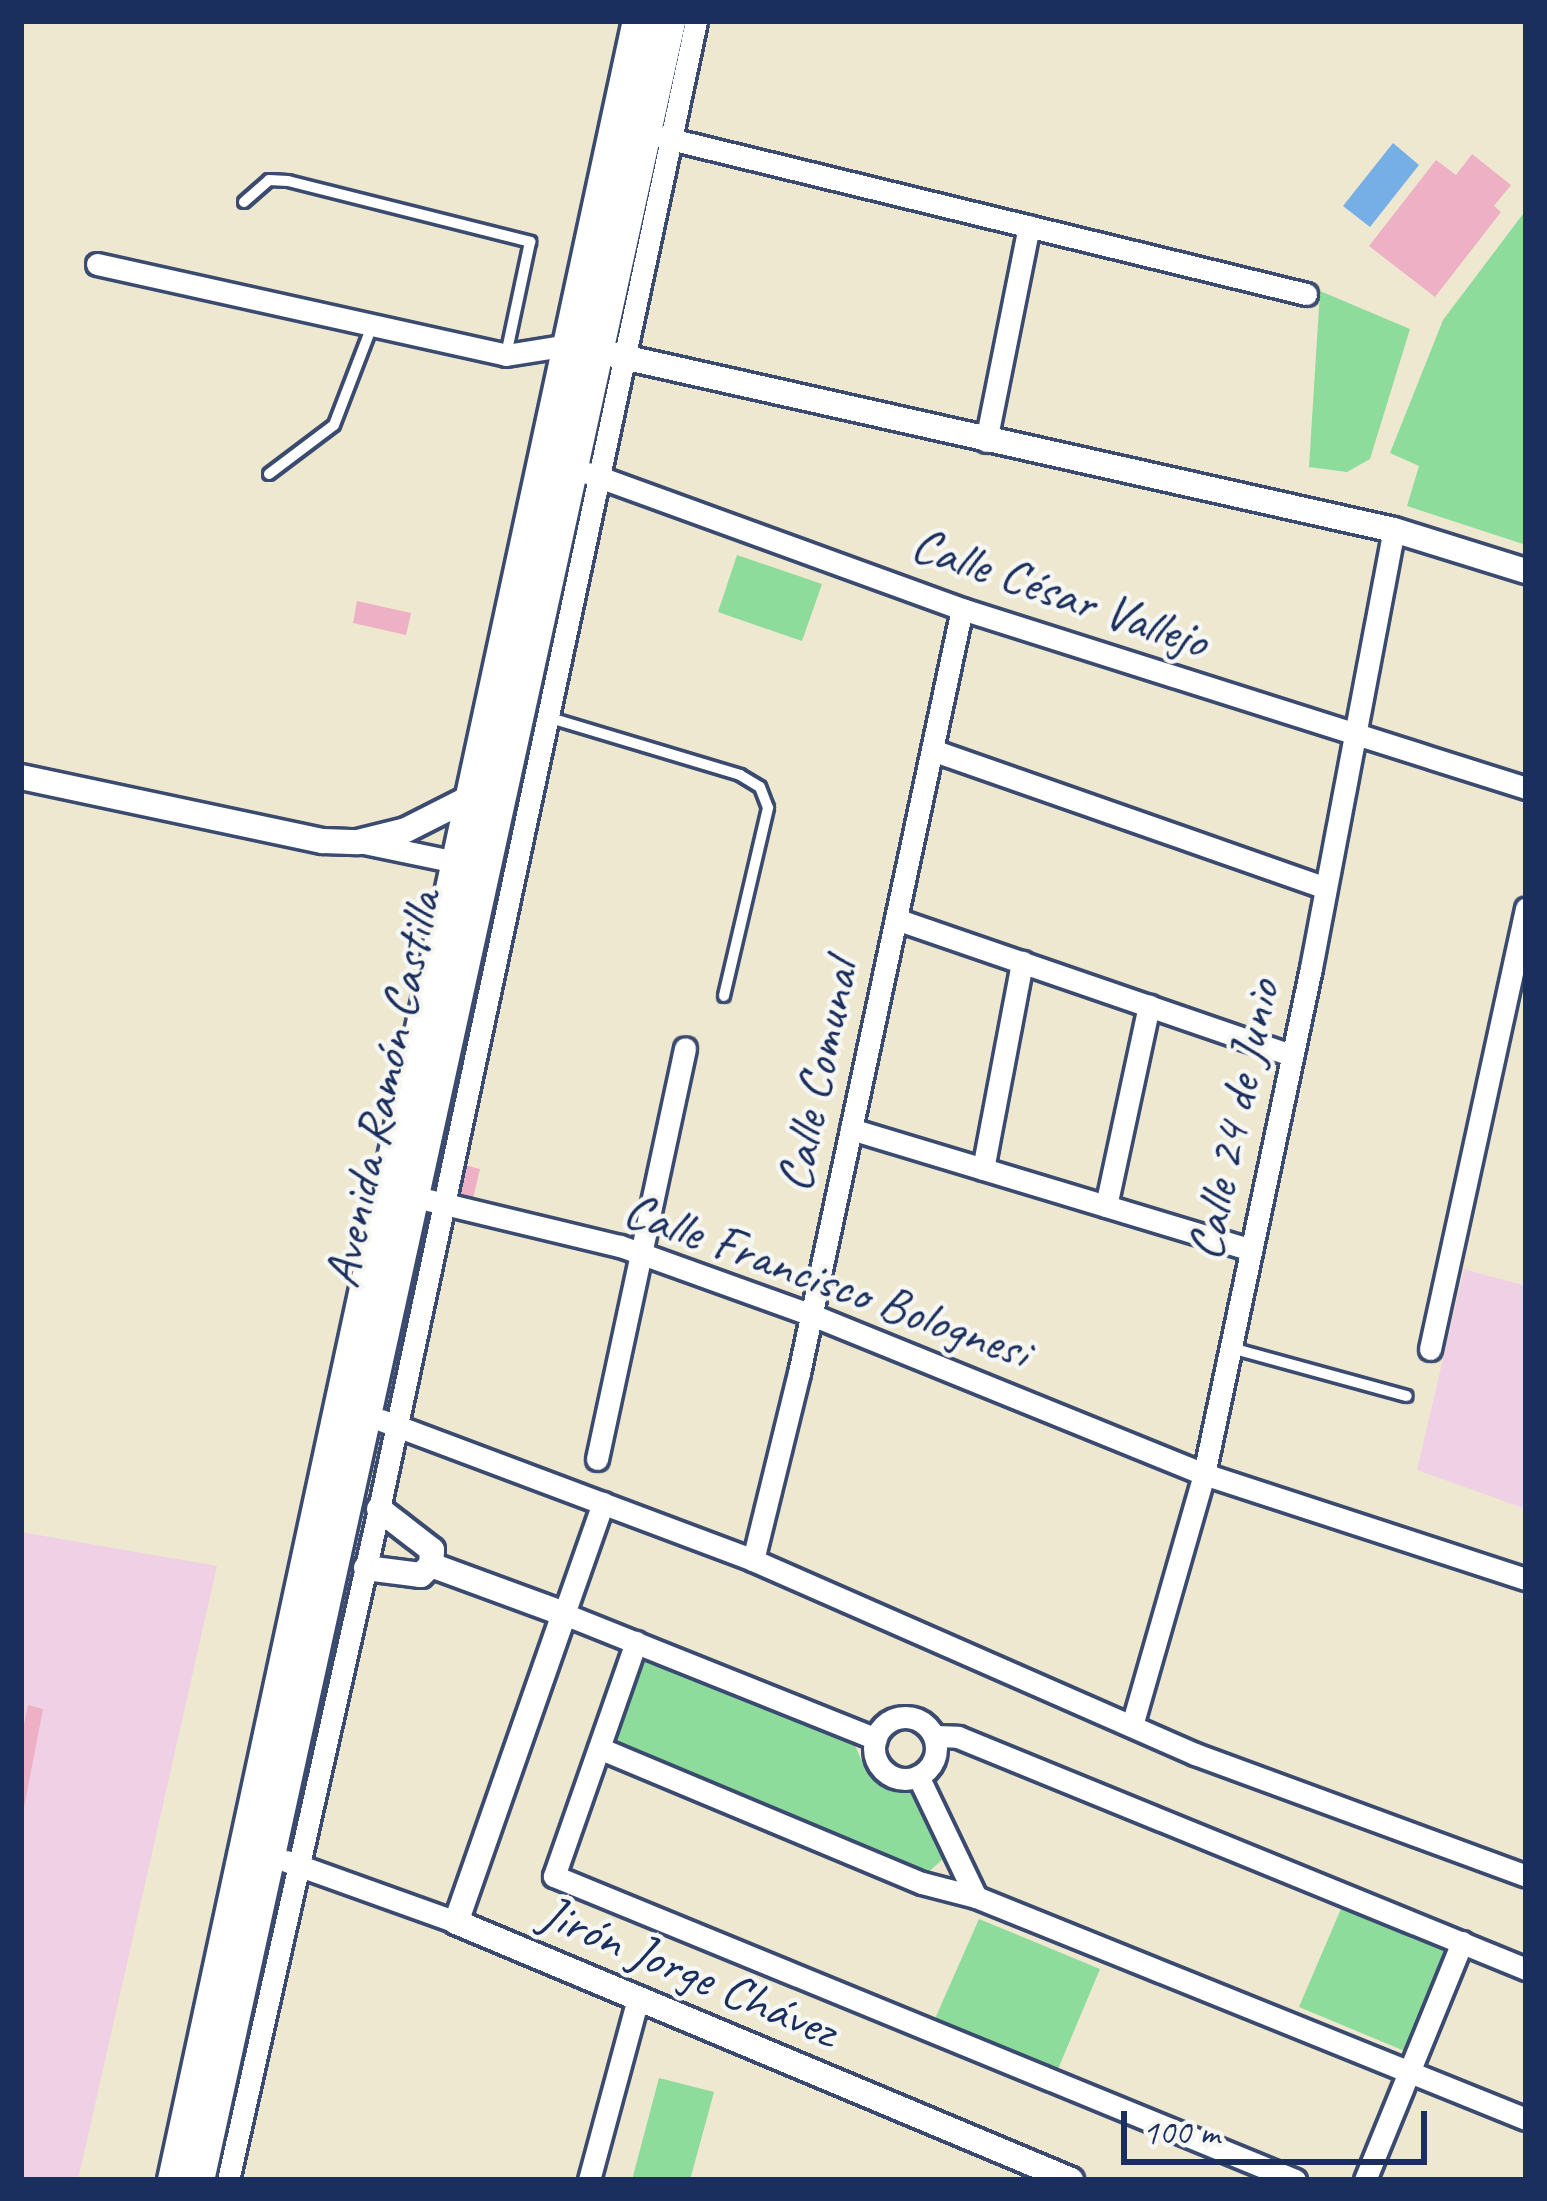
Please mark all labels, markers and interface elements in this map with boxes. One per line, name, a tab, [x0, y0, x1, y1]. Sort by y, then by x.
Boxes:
street label: Calle César Vallejo	[903, 513, 1217, 671]
street label: Avenida Ramón Castilla	[310, 885, 454, 1293]
street label: Calle Comunal	[763, 955, 871, 1197]
street label: Calle 24 de Junio	[1174, 975, 1292, 1265]
street label: Calle Francisco Bolognesi	[615, 1178, 1039, 1382]
street label: Jirón Jorge Chávez	[532, 1881, 846, 2061]
scale bar	[1127, 2087, 1433, 2161]
text: 100 m	[1142, 2109, 1219, 2155]

